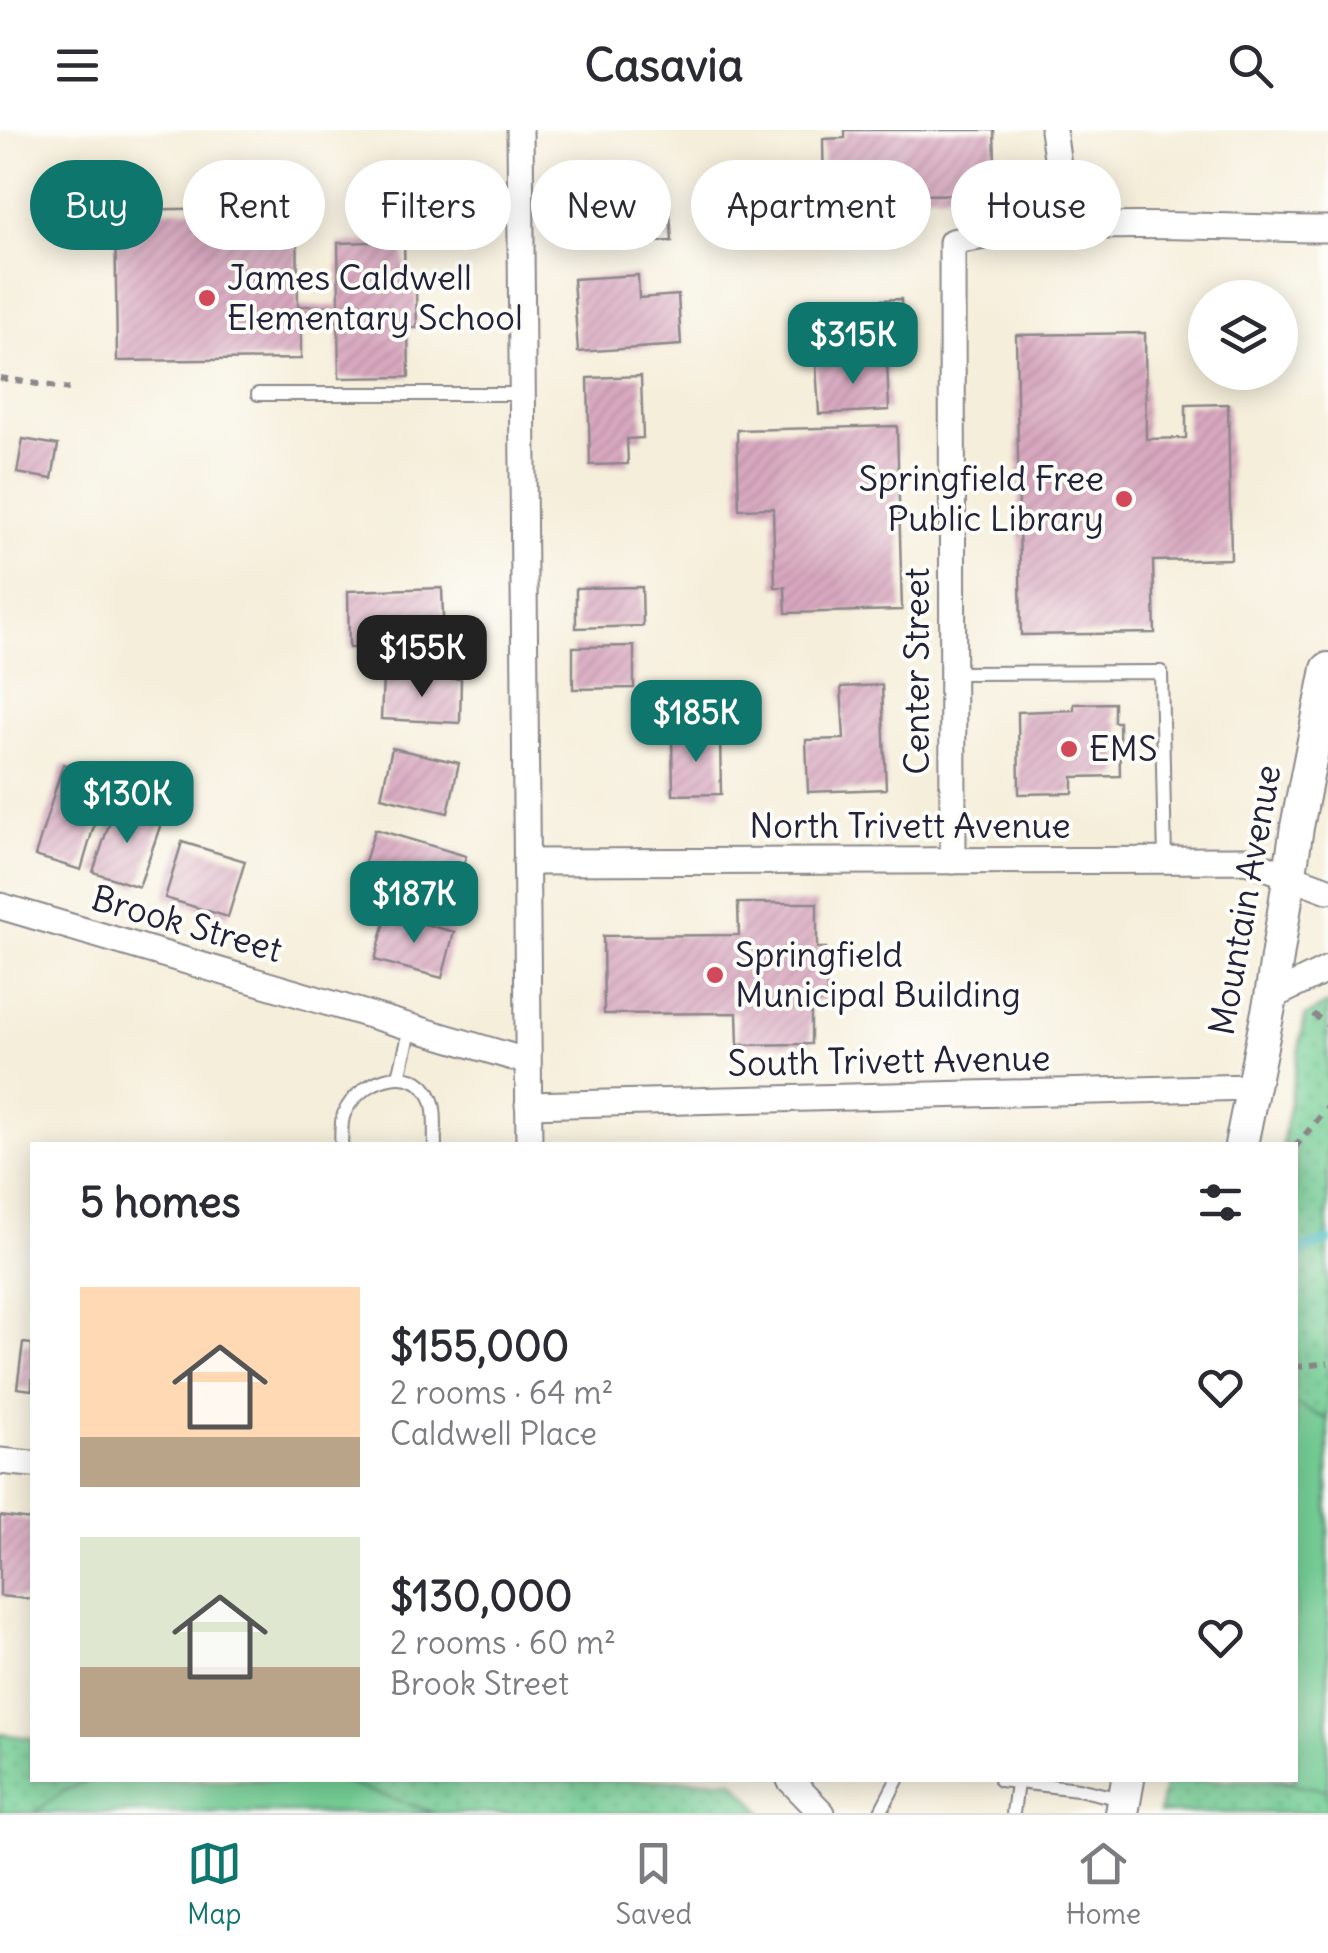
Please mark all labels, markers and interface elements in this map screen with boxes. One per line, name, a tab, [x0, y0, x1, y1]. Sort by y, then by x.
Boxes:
text: Casavia	[585, 37, 743, 93]
icon: menu	[50, 38, 105, 93]
icon: search	[1223, 38, 1278, 93]
chip: Buy	[30, 160, 163, 250]
chip: Rent	[183, 160, 325, 250]
chip: Filters	[345, 160, 511, 250]
chip: New	[531, 160, 671, 250]
chip: Apartment	[691, 160, 931, 250]
chip: House	[951, 160, 1121, 250]
place label: James Caldwell Elementary School	[227, 255, 523, 339]
map controls	[1188, 280, 1298, 390]
button: layers	[1188, 280, 1298, 390]
marker: James Caldwell Elementary School	[196, 287, 218, 309]
pin: $315K	[783, 302, 923, 387]
text: $315K	[810, 314, 896, 355]
place label: Springfield Free Public Library	[858, 456, 1104, 540]
marker: Springfield Free Public Library	[1113, 488, 1135, 510]
street label: Center Street	[894, 567, 938, 775]
pin: $155K	[352, 615, 492, 700]
text: $155K	[379, 627, 465, 668]
pin: $185K	[626, 680, 766, 765]
text: $185K	[653, 692, 739, 733]
place label: EMS	[1089, 726, 1157, 770]
marker: EMS	[1058, 738, 1080, 760]
pin: $130K	[57, 761, 197, 846]
street label: Mountain Avenue	[1199, 761, 1289, 1038]
text: $130K	[83, 773, 171, 814]
street label: North Trivett Avenue	[749, 803, 1071, 847]
pin: $187K	[344, 861, 484, 946]
text: $187K	[372, 873, 456, 914]
street label: Brook Street	[87, 875, 288, 971]
place label: Springfield Municipal Building	[735, 932, 1021, 1016]
marker: Springfield Municipal Building	[704, 964, 726, 986]
street label: South Trivett Avenue	[727, 1035, 1051, 1085]
icon: filters	[1193, 1175, 1248, 1230]
text: 5 homes	[80, 1176, 241, 1228]
text: $155,000	[390, 1320, 569, 1372]
icon: home	[160, 1327, 280, 1447]
icon: heart	[1193, 1360, 1248, 1415]
text: 2 rooms · 64 m²	[390, 1372, 613, 1413]
text: Caldwell Place	[390, 1413, 597, 1454]
text: $130,000	[390, 1570, 572, 1622]
icon: home	[160, 1577, 280, 1697]
icon: heart	[1193, 1610, 1248, 1665]
text: 2 rooms · 60 m²	[390, 1622, 616, 1663]
text: Brook Street	[390, 1663, 569, 1704]
tab: Map	[187, 1836, 242, 1932]
tab: Saved	[615, 1836, 692, 1932]
tab: Home	[1066, 1836, 1141, 1932]

